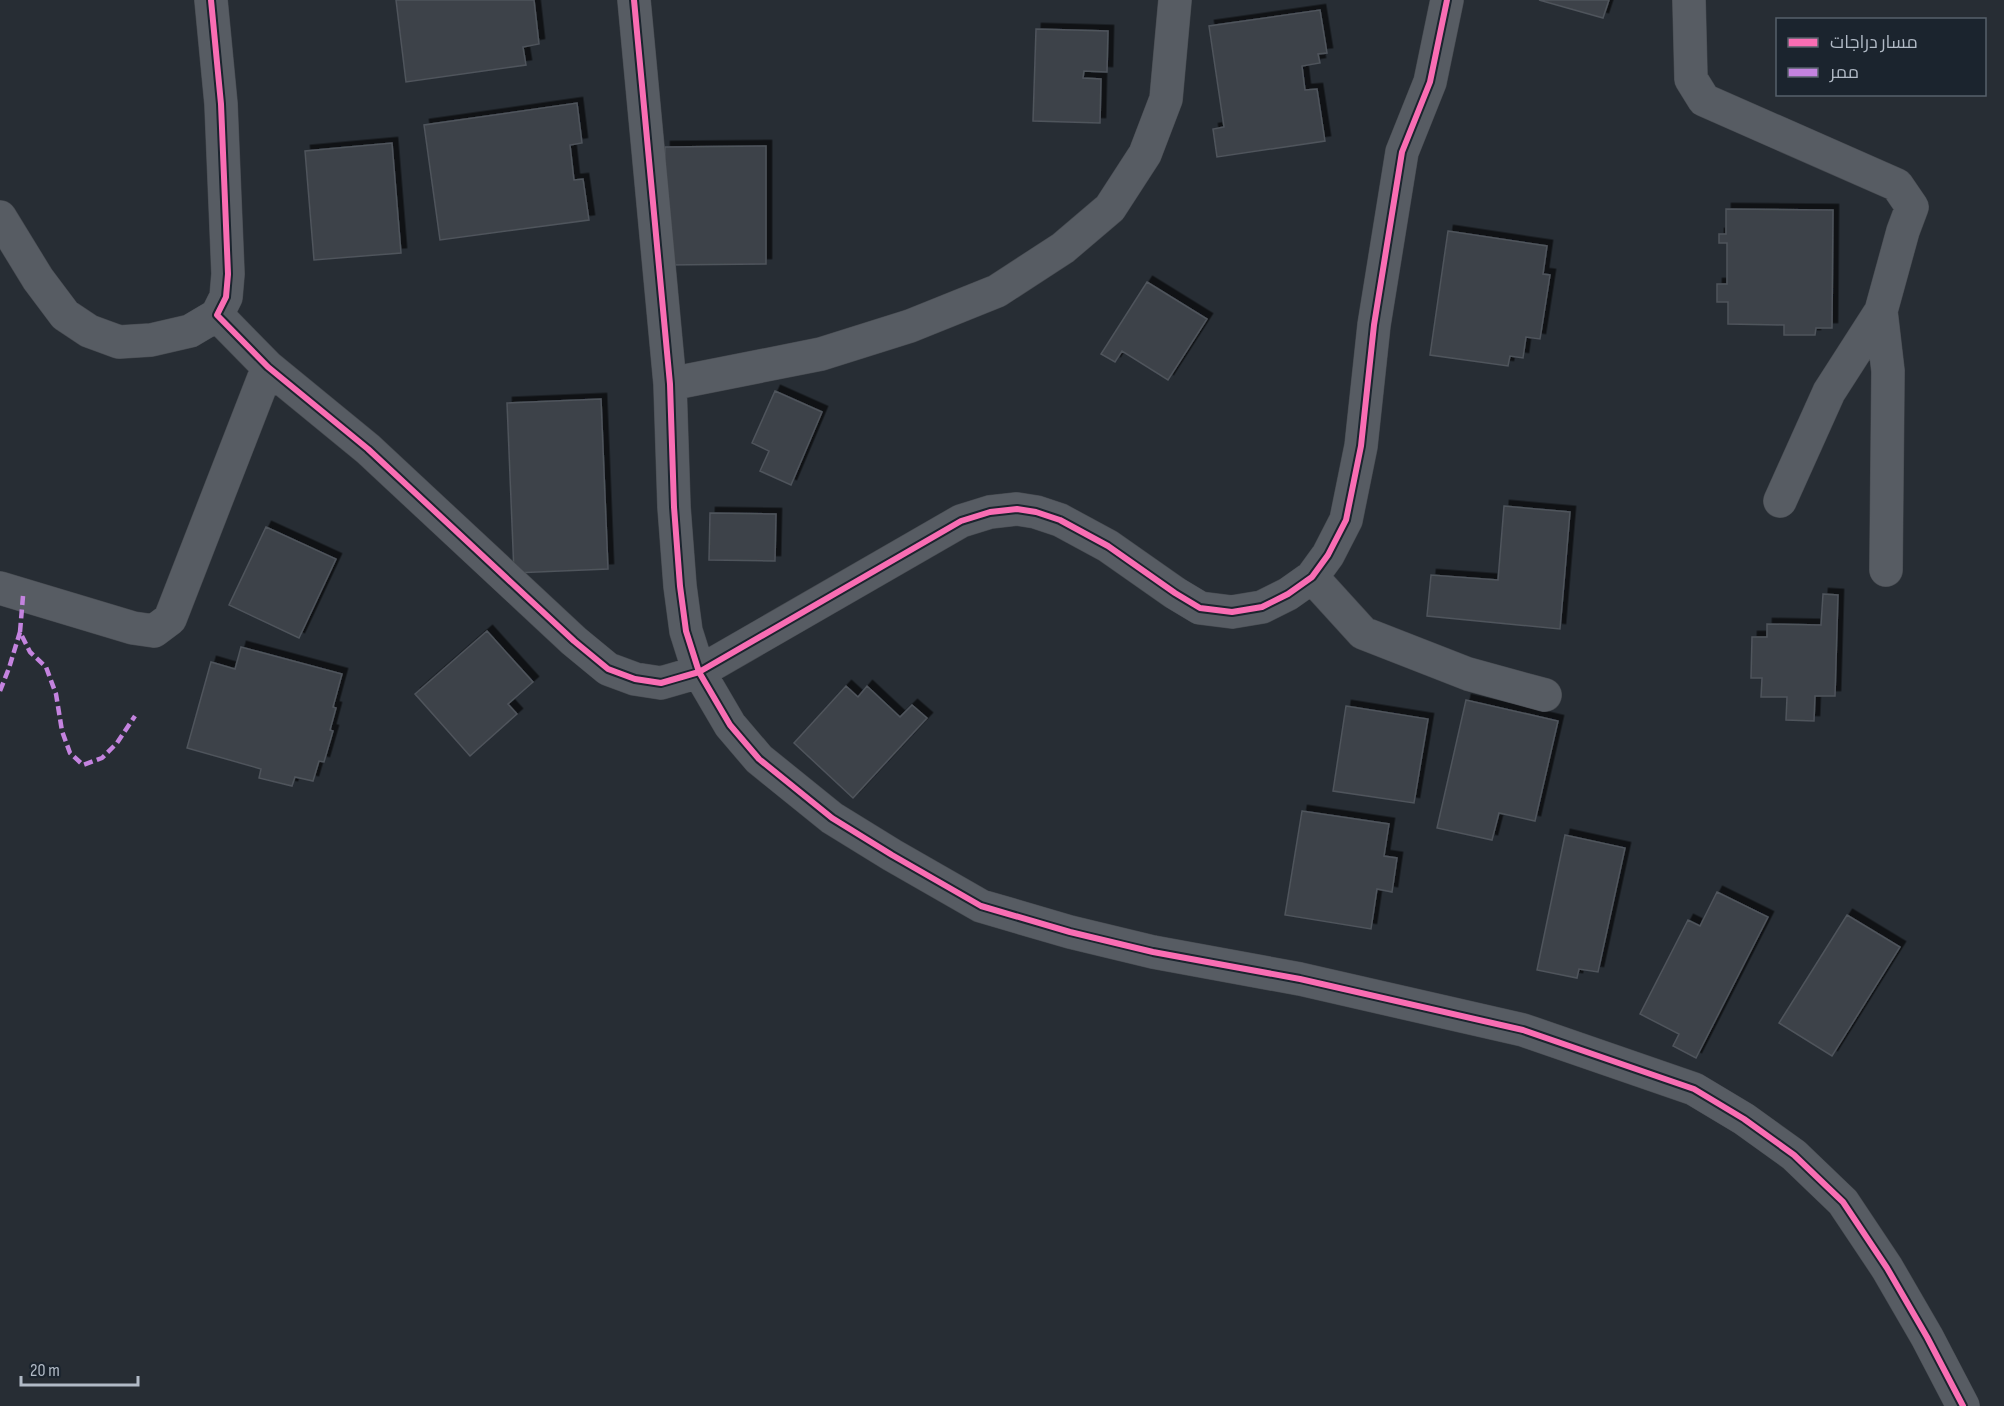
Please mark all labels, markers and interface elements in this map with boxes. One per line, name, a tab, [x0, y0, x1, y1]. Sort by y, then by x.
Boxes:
legend	[1776, 18, 1986, 96]
text: مسار دراجات	[1830, 32, 1918, 53]
text: ممر	[1829, 62, 1859, 83]
scale bar	[21, 1349, 138, 1387]
text: 20 m	[30, 1360, 60, 1381]

